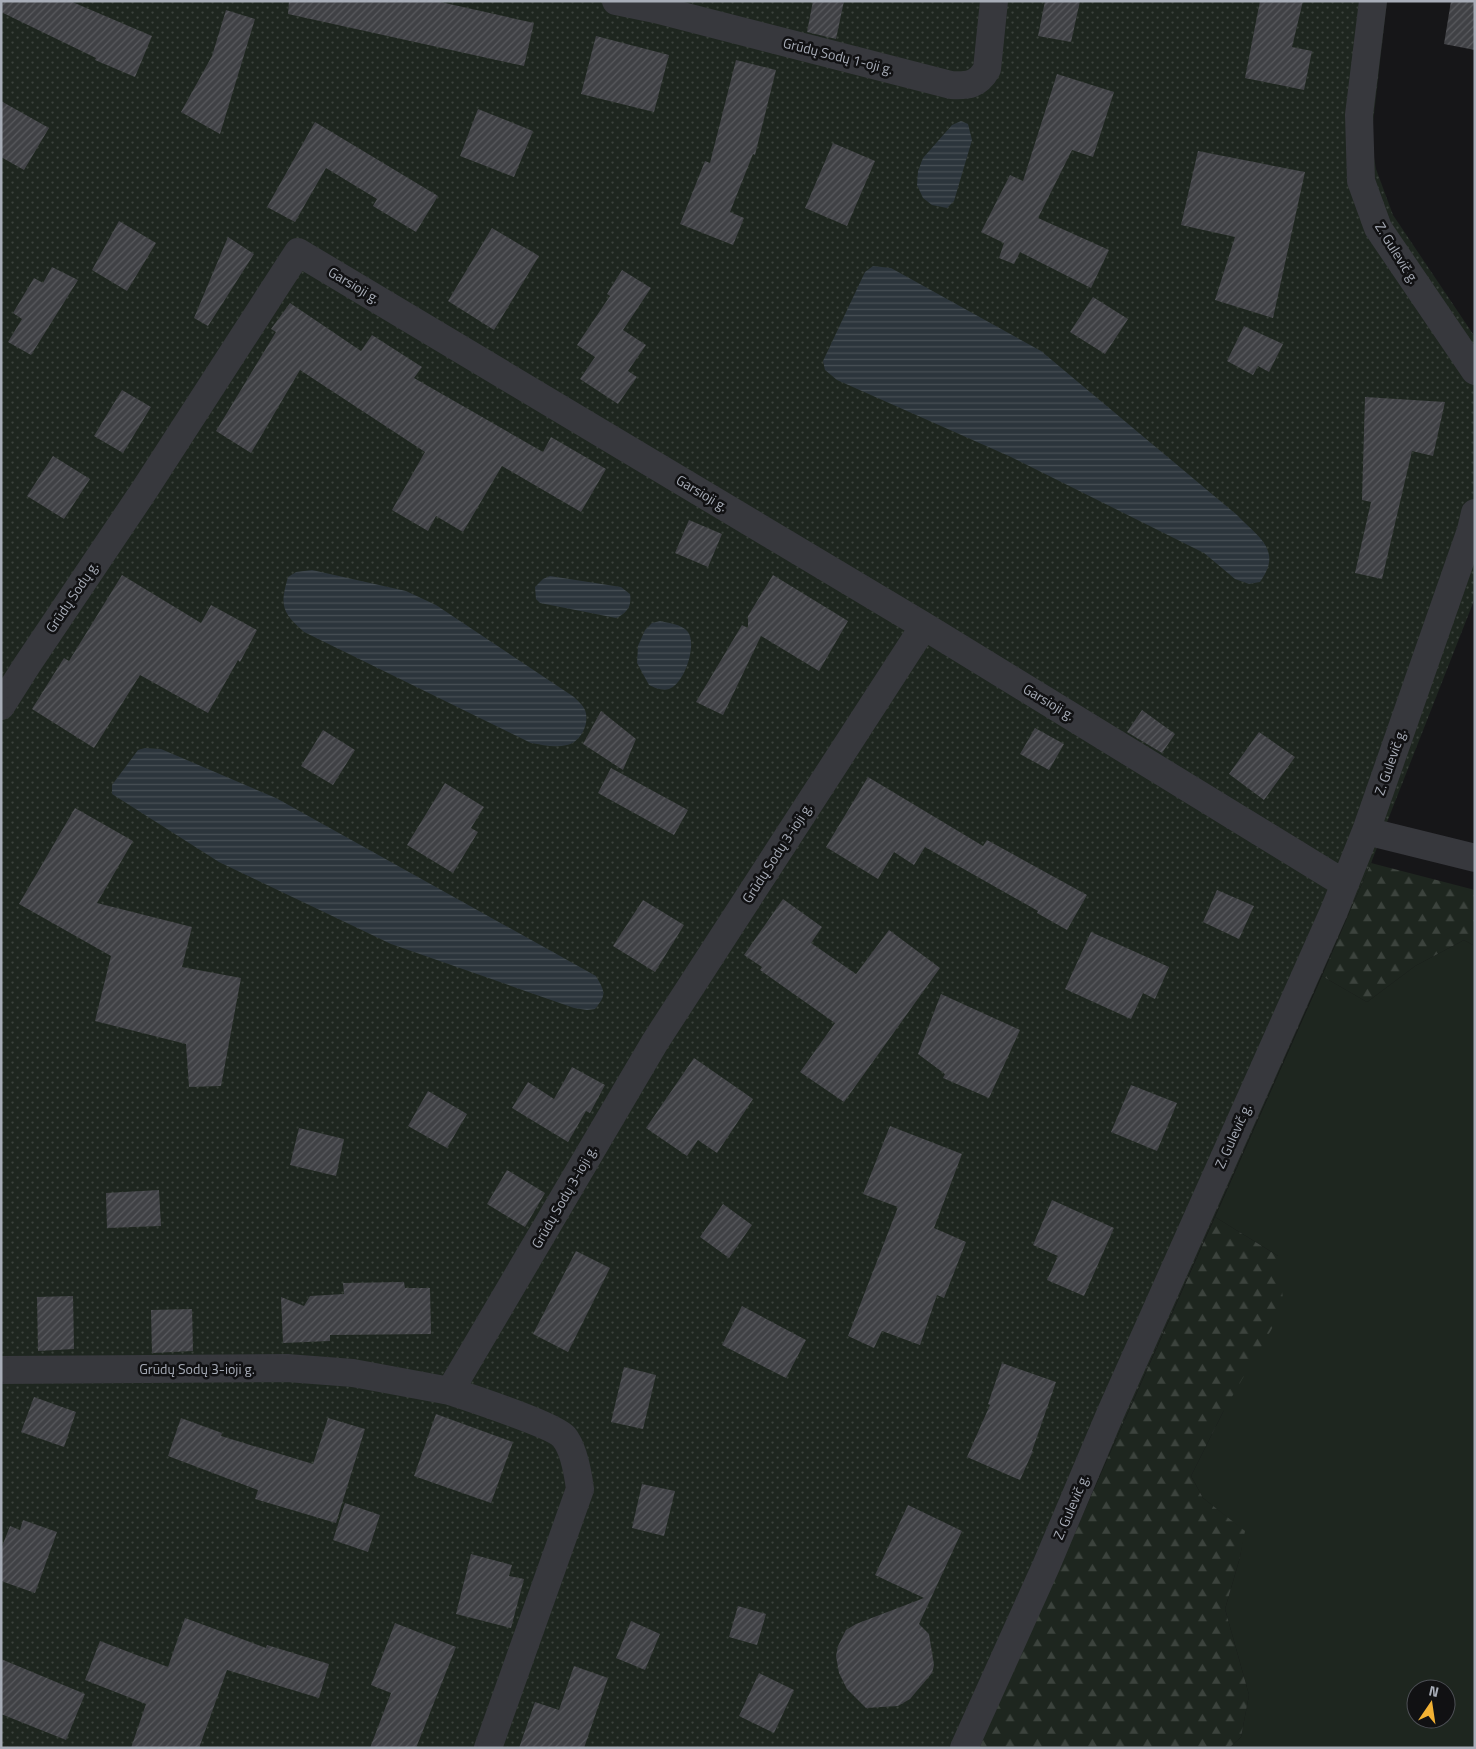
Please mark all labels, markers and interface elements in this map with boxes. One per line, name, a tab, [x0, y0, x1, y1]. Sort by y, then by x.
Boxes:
street label: Grūdų Sodų 1-oji g.	[781, 32, 895, 79]
street label: Z. Gulevič g.	[1370, 218, 1425, 288]
street label: Garsioji g.	[324, 261, 384, 308]
street label: Garsioji g.	[672, 469, 732, 516]
street label: Grūdų Sodų g.	[40, 557, 103, 637]
street label: Garsioji g.	[1019, 678, 1079, 725]
street label: Z. Gulevič g.	[1368, 726, 1411, 798]
street label: Grūdų Sodų 3-ioji g.	[736, 799, 817, 907]
street label: Z. Gulevič g.	[1209, 1100, 1256, 1172]
street label: Grūdų Sodų 3-ioji g.	[526, 1141, 602, 1252]
street label: Grūdų Sodų 3-ioji g.	[139, 1358, 255, 1379]
street label: Z. Gulevič g.	[1047, 1471, 1094, 1543]
north arrow	[1406, 1679, 1456, 1729]
text: N	[1427, 1680, 1441, 1702]

